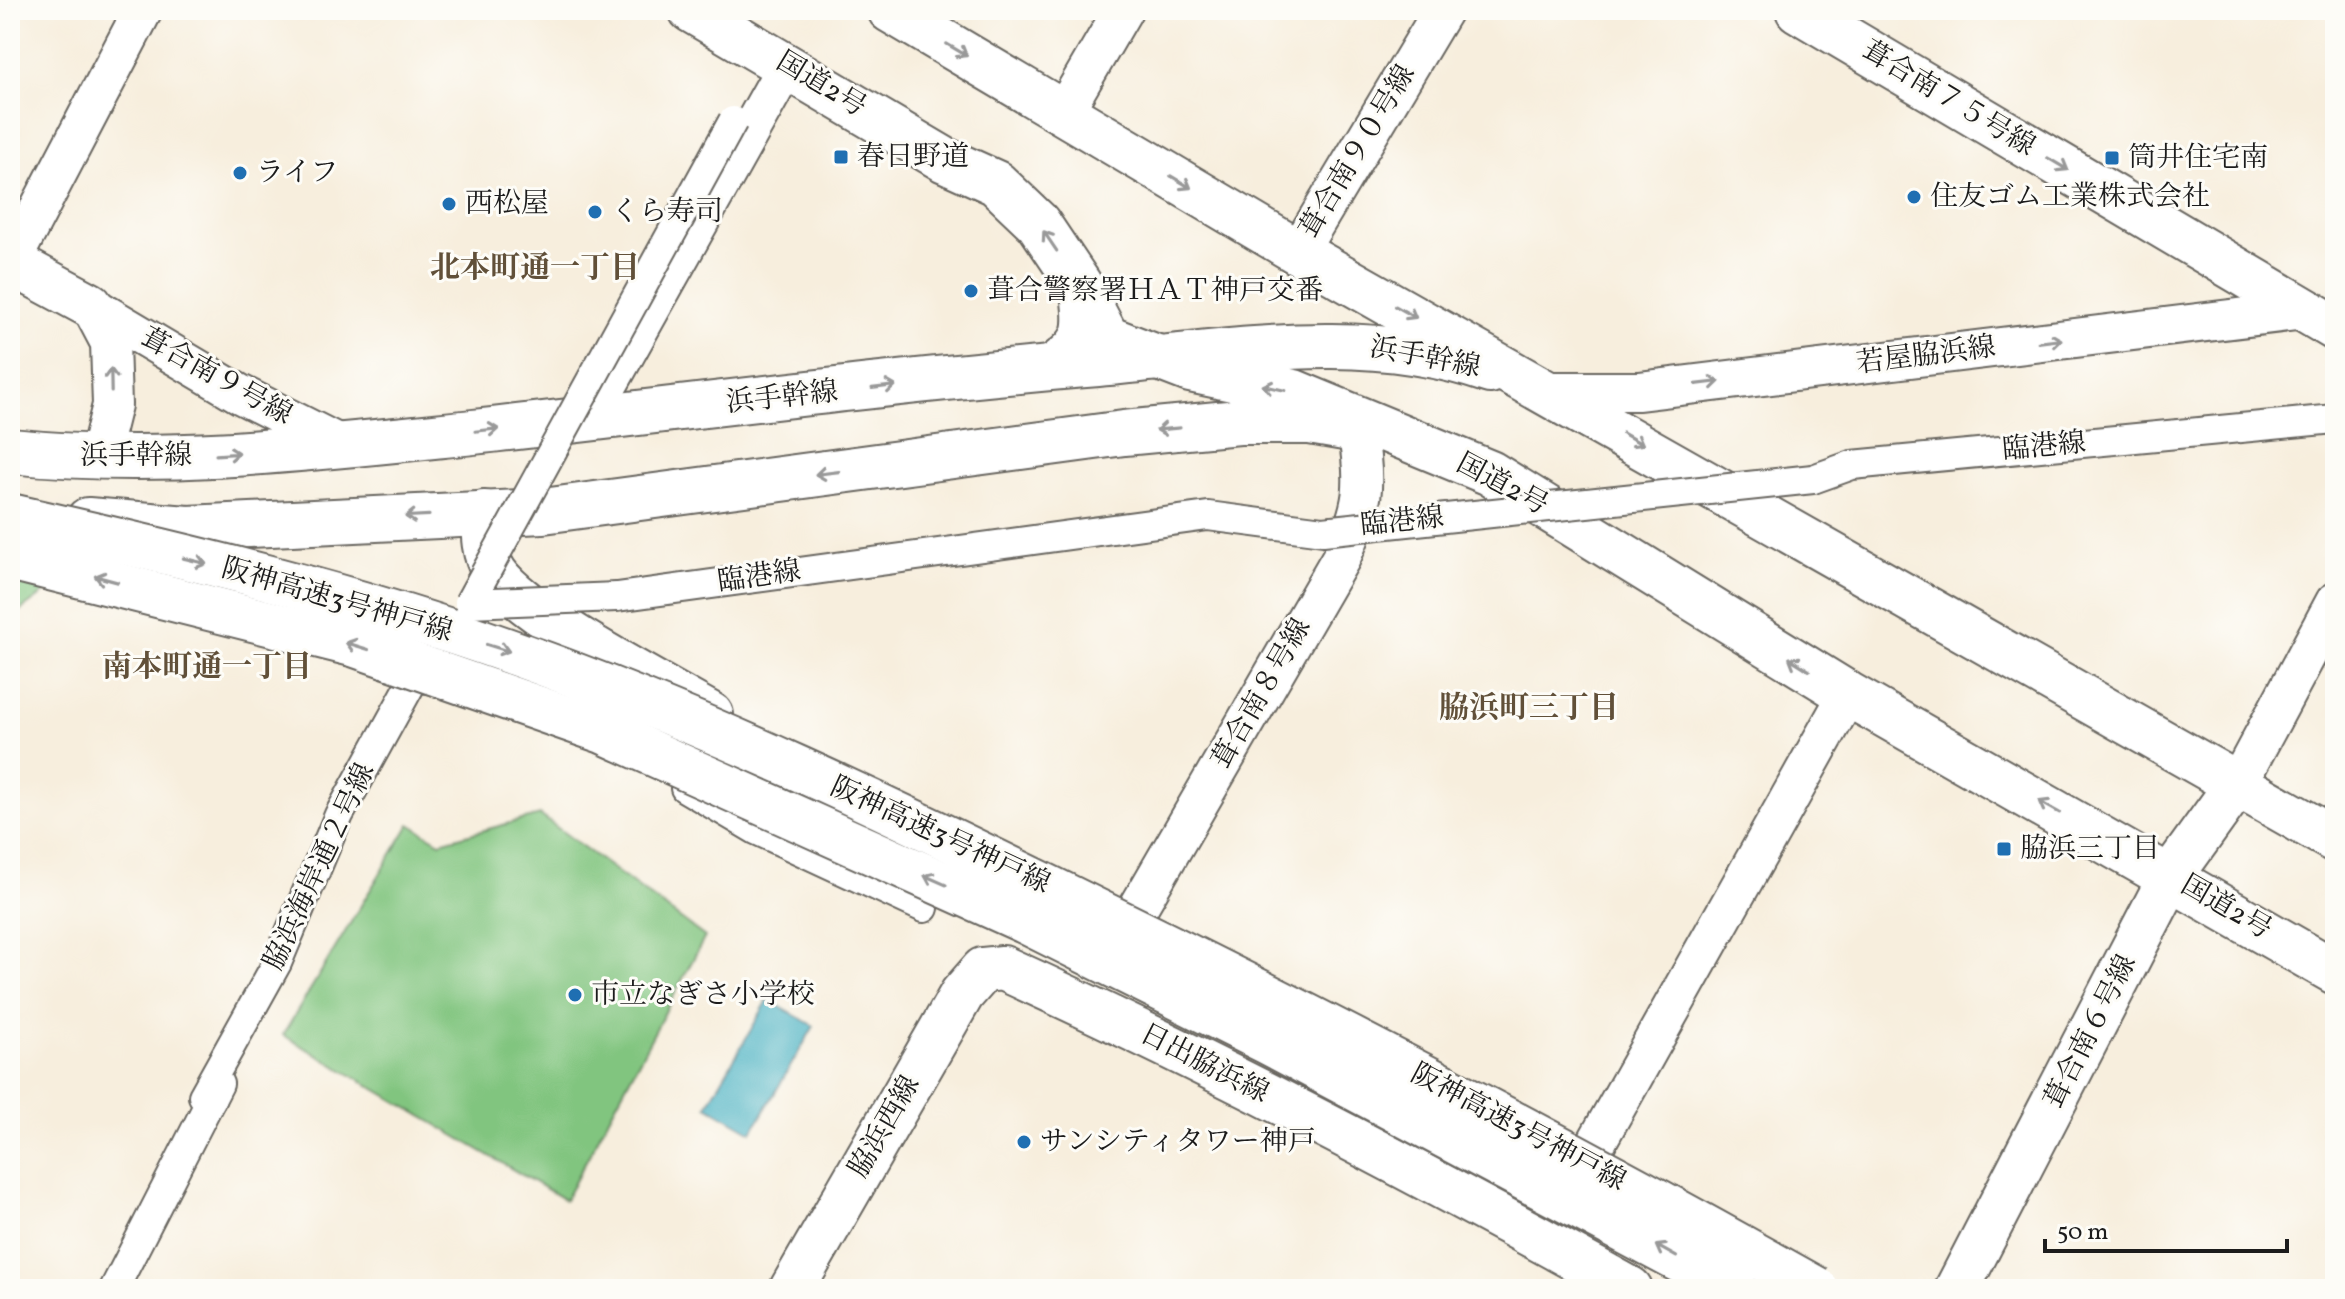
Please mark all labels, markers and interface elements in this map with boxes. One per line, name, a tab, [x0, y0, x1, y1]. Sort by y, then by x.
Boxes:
street label: 葺合南７５号線	[1854, 32, 2042, 166]
one-way arrow	[945, 42, 968, 58]
street label: 国道2号	[769, 43, 873, 127]
street label: 葺合南９０号線	[1291, 58, 1425, 246]
place label: 春日野道	[857, 138, 969, 177]
place label: 筒井住宅南	[2128, 139, 2268, 178]
marker: 春日野道	[832, 148, 850, 166]
marker: 筒井住宅南	[2103, 149, 2121, 167]
place label: ライフ	[256, 154, 338, 193]
one-way arrow	[2046, 156, 2069, 172]
marker: ライフ	[231, 164, 249, 182]
one-way arrow	[1169, 175, 1192, 191]
place label: 住友ゴム工業株式会社	[1930, 178, 2210, 217]
place label: 西松屋	[465, 185, 549, 224]
marker: 住友ゴム工業株式会社	[1905, 188, 1923, 206]
place label: くら寿司	[611, 193, 723, 232]
marker: 西松屋	[440, 195, 458, 213]
marker: くら寿司	[586, 203, 604, 221]
one-way arrow	[1042, 230, 1058, 252]
district label: 北本町通一丁目	[430, 248, 640, 290]
place label: 葺合警察署ＨＡＴ神戸交番	[987, 272, 1323, 311]
marker: 葺合警察署ＨＡＴ神戸交番	[962, 282, 980, 300]
one-way arrow	[1394, 304, 1417, 320]
street label: 葺合南９号線	[133, 319, 299, 435]
street label: 浜手幹線	[1366, 328, 1484, 388]
street label: 若屋脇浜線	[1854, 328, 1998, 384]
one-way arrow	[2037, 333, 2062, 348]
one-way arrow	[104, 367, 119, 394]
street label: 浜手幹線	[724, 373, 840, 423]
one-way arrow	[1694, 375, 1721, 390]
one-way arrow	[870, 379, 897, 394]
one-way arrow	[1262, 380, 1287, 395]
one-way arrow	[1155, 422, 1182, 437]
one-way arrow	[473, 423, 499, 438]
street label: 臨港線	[2000, 424, 2088, 470]
one-way arrow	[1621, 431, 1644, 447]
street label: 浜手幹線	[80, 437, 192, 476]
street label: 国道2号	[1449, 445, 1555, 525]
one-way arrow	[214, 446, 241, 461]
one-way arrow	[814, 466, 840, 481]
street label: 臨港線	[1358, 498, 1446, 546]
one-way arrow	[404, 509, 431, 524]
street label: 阪神高速3号神戸線	[217, 549, 457, 653]
street label: 臨港線	[715, 552, 803, 602]
one-way arrow	[181, 555, 207, 570]
one-way arrow	[93, 571, 119, 586]
street label: 葺合南８号線	[1203, 611, 1321, 777]
one-way arrow	[345, 638, 371, 653]
one-way arrow	[485, 641, 511, 656]
district label: 南本町通一丁目	[102, 647, 312, 689]
one-way arrow	[1788, 656, 1811, 672]
district label: 脇浜町三丁目	[1439, 688, 1619, 730]
street label: 脇浜海岸通２号線	[255, 757, 385, 977]
street label: 阪神高速3号神戸線	[824, 768, 1056, 904]
one-way arrow	[2038, 799, 2061, 815]
place label: 脇浜三丁目	[2020, 830, 2160, 869]
marker: 脇浜三丁目	[1995, 840, 2013, 858]
street label: 国道2号	[2173, 866, 2279, 950]
one-way arrow	[923, 872, 947, 887]
street label: 葺合南６号線	[2035, 948, 2147, 1116]
place label: 市立なぎさ小学校	[591, 976, 815, 1015]
marker: 市立なぎさ小学校	[566, 986, 584, 1004]
street label: 日出脇浜線	[1133, 1015, 1275, 1113]
street label: 阪神高速3号神戸線	[1404, 1055, 1632, 1201]
street label: 脇浜西線	[840, 1069, 930, 1185]
place label: サンシティタワー神戸	[1040, 1123, 1316, 1162]
marker: サンシティタワー神戸	[1015, 1133, 1033, 1151]
scale bar	[2045, 1203, 2287, 1253]
text: 50 m	[2057, 1216, 2109, 1250]
one-way arrow	[1654, 1243, 1678, 1259]

